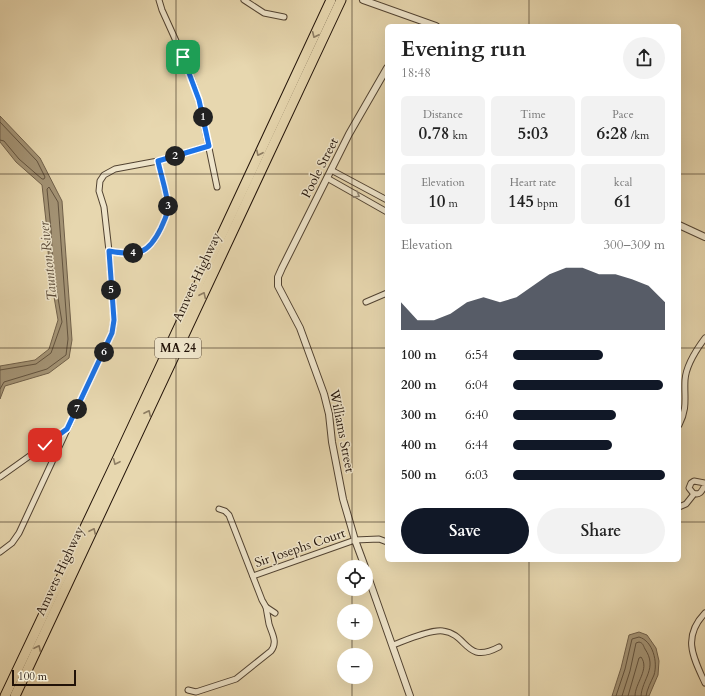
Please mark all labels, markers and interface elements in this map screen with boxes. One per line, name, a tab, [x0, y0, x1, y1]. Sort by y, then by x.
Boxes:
one-way arrow	[312, 31, 320, 39]
text: Evening run	[401, 34, 526, 64]
button: share	[623, 37, 665, 79]
pin	[166, 40, 200, 74]
icon: arrive	[172, 46, 194, 68]
text: 18:48	[401, 64, 431, 82]
pin: 1	[193, 107, 213, 127]
text: Distance	[423, 107, 463, 122]
text: Time	[520, 107, 546, 122]
text: Pace	[612, 107, 634, 122]
text: 1	[200, 109, 206, 124]
text: 0.78	[418, 122, 449, 145]
text: 5:03	[517, 122, 549, 145]
text: 6:28	[597, 122, 628, 145]
text: km	[449, 128, 468, 143]
text: /km	[628, 128, 649, 143]
street label: Poole Street	[297, 135, 343, 201]
pin: 2	[165, 146, 185, 166]
text: 2	[172, 148, 178, 163]
one-way arrow	[256, 149, 264, 156]
text: Elevation	[421, 175, 465, 190]
text: Heart rate	[510, 175, 556, 190]
text: kcal	[614, 175, 632, 190]
one-way arrow	[353, 190, 360, 197]
text: 10	[428, 190, 446, 213]
text: 145	[508, 190, 534, 213]
text: 61	[614, 190, 632, 213]
pin: 3	[158, 196, 178, 216]
text: m	[446, 196, 458, 211]
text: bpm	[534, 196, 558, 211]
text: 3	[165, 198, 171, 213]
water label: Taunton River	[34, 220, 62, 302]
street label: Amvets Highway	[168, 229, 226, 325]
text: Elevation	[401, 236, 453, 254]
text: 300–309 m	[603, 236, 665, 254]
pin: 4	[123, 243, 143, 263]
text: 4	[130, 245, 136, 260]
pin: 5	[101, 280, 121, 300]
text: 5	[108, 282, 114, 297]
one-way arrow	[198, 291, 206, 299]
road number: MA 24	[155, 338, 201, 358]
pin: 6	[94, 342, 114, 362]
text: 6	[101, 344, 107, 359]
text: 100 m	[401, 346, 436, 364]
text: 6:54	[465, 346, 488, 364]
text: 200 m	[401, 376, 436, 394]
text: 6:04	[465, 376, 488, 394]
street label: Williams Street	[325, 387, 359, 474]
pin: 7	[67, 399, 87, 419]
text: 7	[74, 401, 80, 416]
text: 300 m	[401, 406, 436, 424]
text: 6:40	[465, 406, 488, 424]
one-way arrow	[143, 409, 151, 417]
pin	[28, 428, 62, 462]
icon: check	[34, 434, 56, 456]
text: 400 m	[401, 436, 436, 454]
text: 6:44	[465, 436, 488, 454]
one-way arrow	[113, 457, 121, 465]
text: 500 m	[401, 466, 436, 484]
text: 6:03	[465, 466, 488, 484]
button: Save	[401, 508, 529, 554]
button: Share	[537, 508, 665, 554]
street label: Amvets Highway	[31, 523, 89, 619]
street label: Sir Josephs Court	[252, 524, 348, 572]
one-way arrow	[88, 527, 96, 535]
map controls	[337, 560, 373, 684]
button: locate	[337, 560, 373, 596]
button: +	[337, 604, 373, 640]
one-way arrow	[33, 645, 41, 653]
button: −	[337, 648, 373, 684]
scale bar	[12, 668, 76, 687]
text: 100 m	[18, 669, 47, 684]

